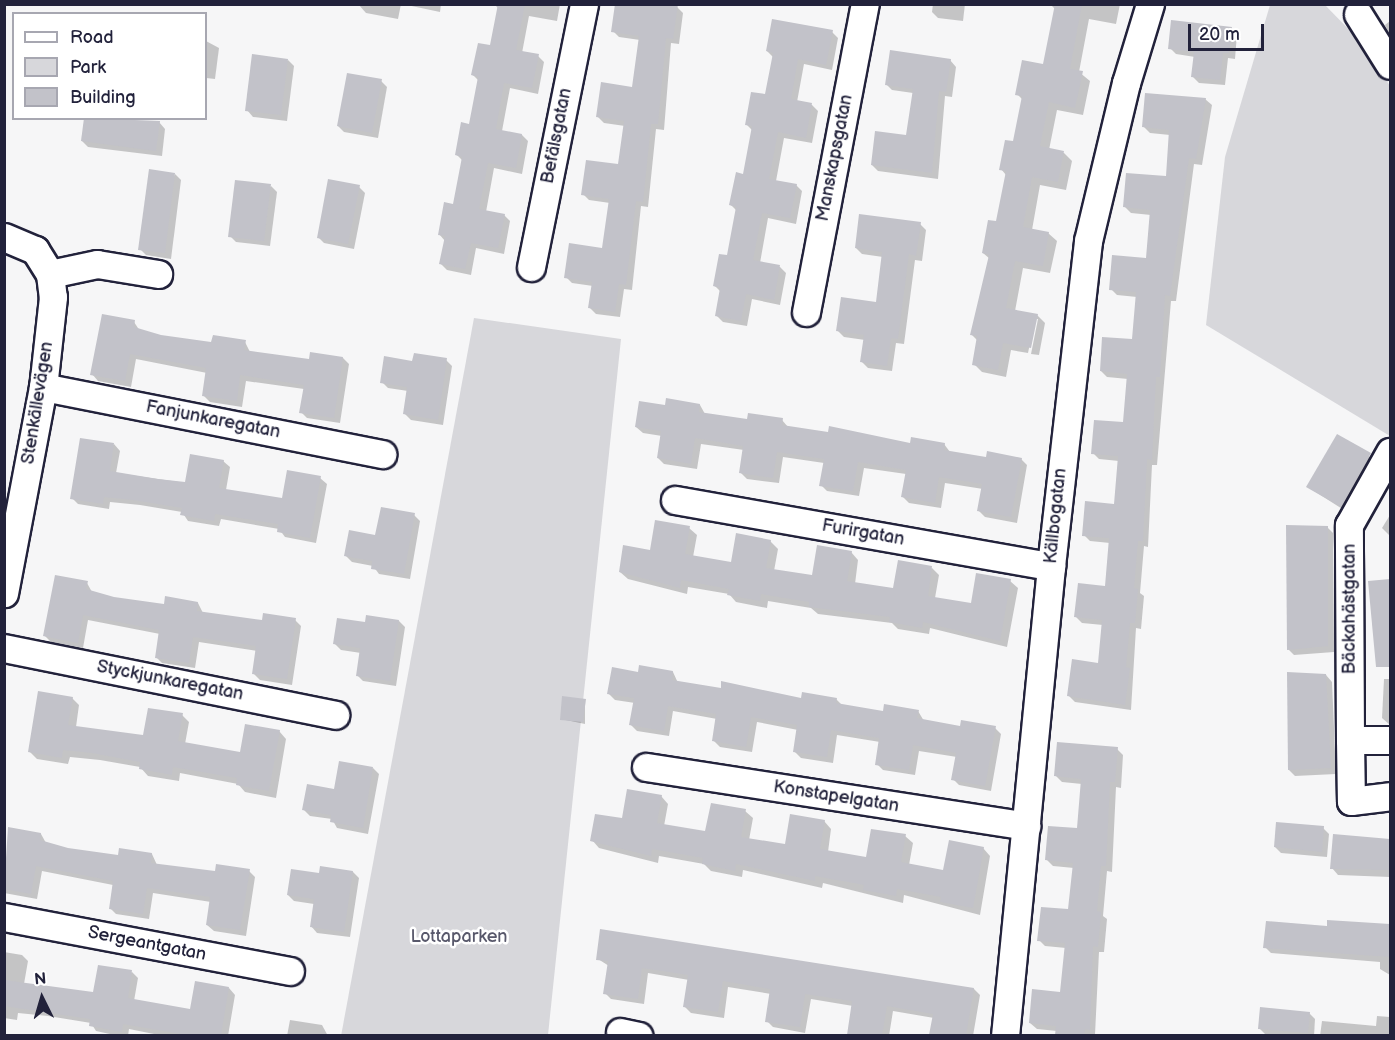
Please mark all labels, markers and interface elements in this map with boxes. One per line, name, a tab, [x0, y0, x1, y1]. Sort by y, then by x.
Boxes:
legend	[12, 12, 207, 120]
scale bar	[1191, 12, 1268, 50]
text: 20 m	[1199, 24, 1240, 45]
text: Road	[70, 27, 114, 48]
text: Park	[70, 57, 106, 78]
street label: Befälsgatan	[537, 86, 577, 186]
text: Building	[70, 87, 136, 108]
street label: Manskapsgatan	[812, 93, 858, 223]
street label: Stenkällevägen	[18, 340, 58, 466]
street label: Fanjunkaregatan	[144, 396, 282, 444]
street label: Källbogatan	[1040, 467, 1072, 565]
street label: Furirgatan	[820, 515, 906, 551]
street label: Bäckahästgatan	[1339, 544, 1361, 674]
street label: Styckjunkaregatan	[95, 656, 245, 706]
street label: Konstapelgatan	[772, 776, 900, 818]
street label: Sergeantgatan	[86, 922, 208, 966]
park label: Lottaparken	[411, 926, 507, 948]
north arrow	[12, 968, 72, 1028]
text: N	[34, 970, 47, 990]

